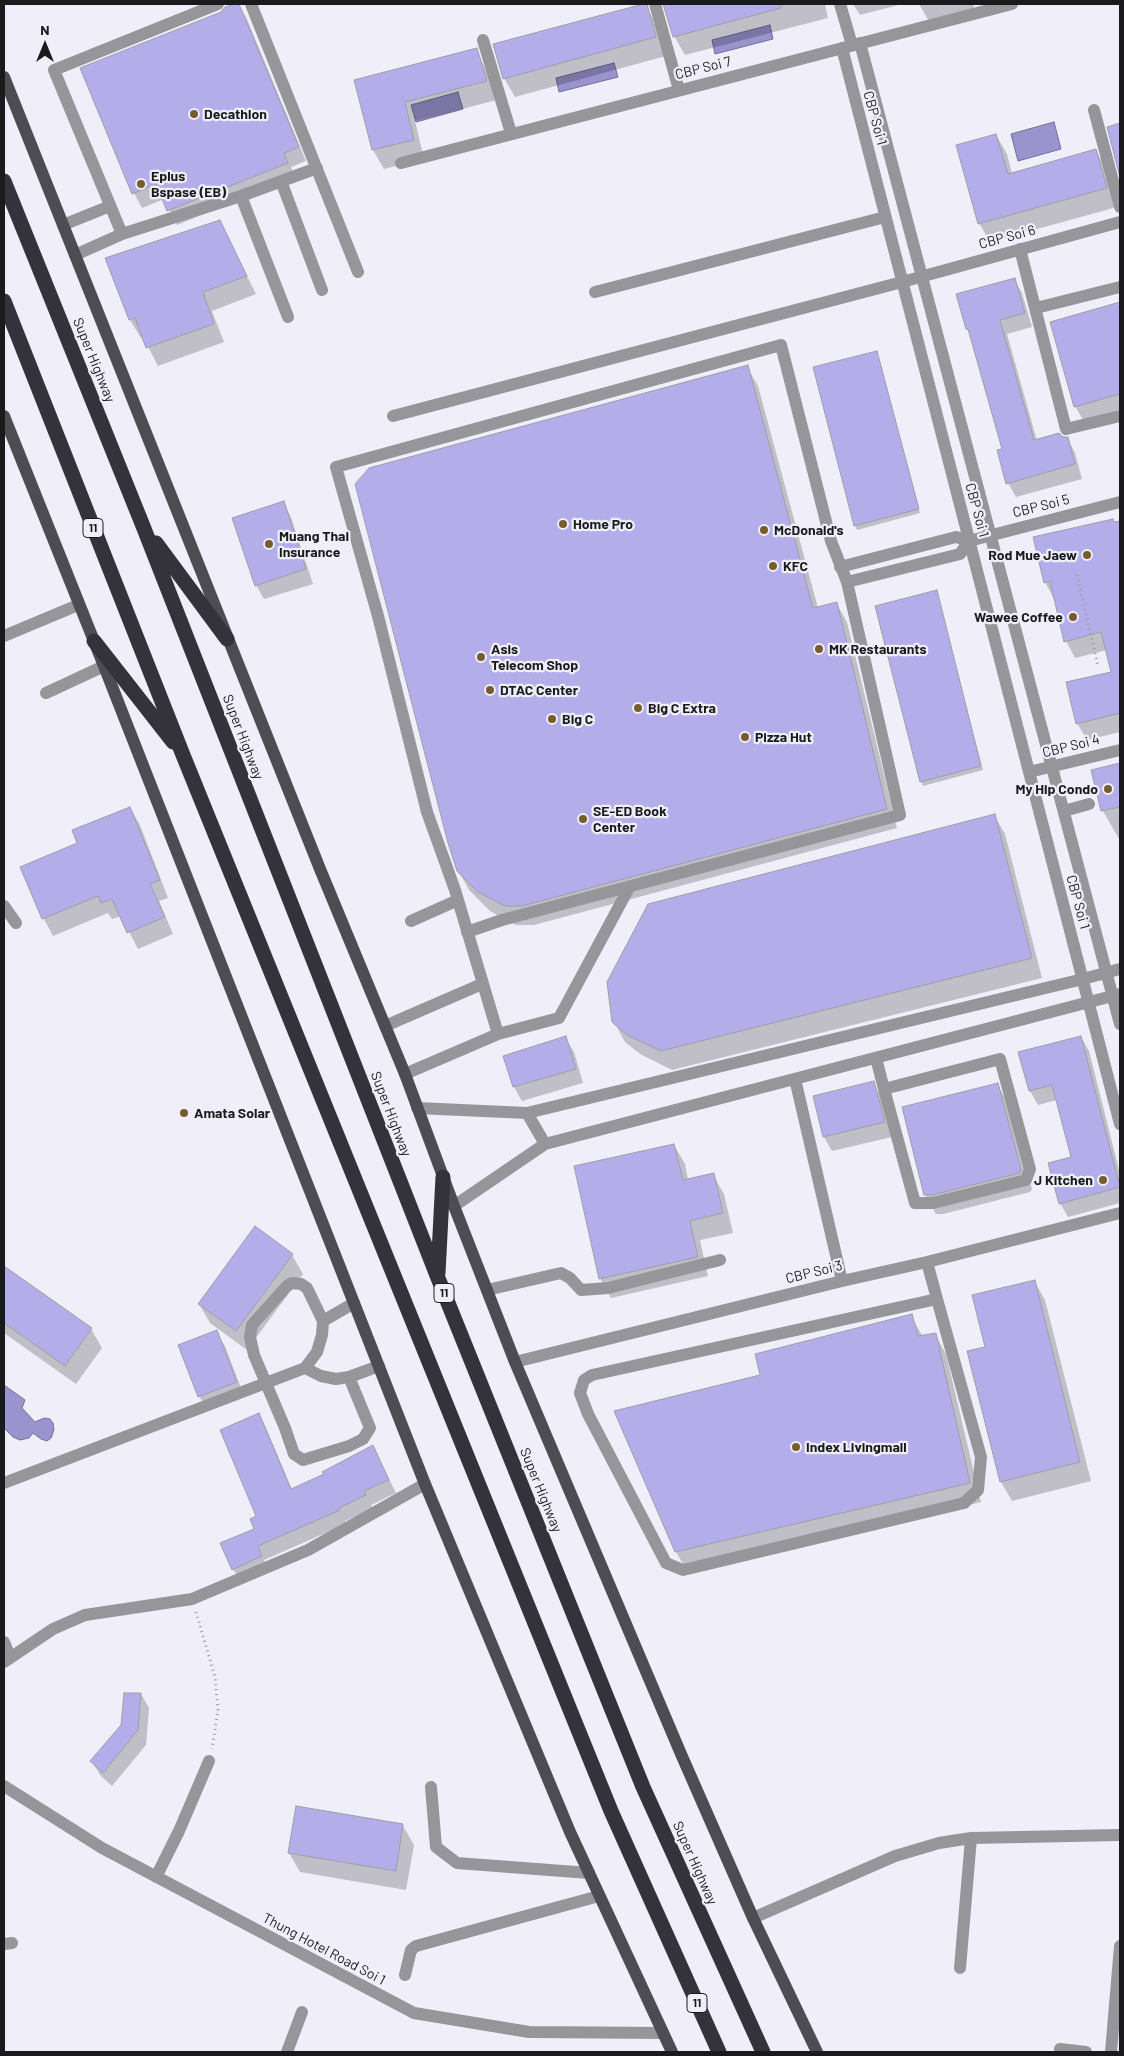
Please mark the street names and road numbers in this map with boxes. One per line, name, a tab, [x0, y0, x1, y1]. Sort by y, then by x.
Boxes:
street label: CBP Soi 7	[673, 53, 733, 83]
street label: CBP Soi 1	[860, 89, 890, 147]
street label: CBP Soi 6	[977, 221, 1037, 253]
street label: Super Highway	[69, 315, 119, 405]
street label: CBP Soi 1	[962, 481, 992, 539]
street label: CBP Soi 5	[1011, 491, 1071, 521]
road number: 11	[83, 518, 103, 538]
street label: Super Highway	[219, 692, 267, 782]
street label: CBP Soi 4	[1041, 731, 1101, 761]
street label: CBP Soi 1	[1063, 873, 1093, 931]
street label: Super Highway	[367, 1069, 415, 1159]
street label: CBP Soi 3	[784, 1257, 844, 1287]
road number: 11	[434, 1284, 454, 1302]
street label: Super Highway	[516, 1445, 566, 1535]
street label: Super Highway	[669, 1819, 721, 1907]
street label: Thung Hotel Road Soi 1	[260, 1909, 388, 1989]
road number: 11	[687, 1994, 707, 2012]

